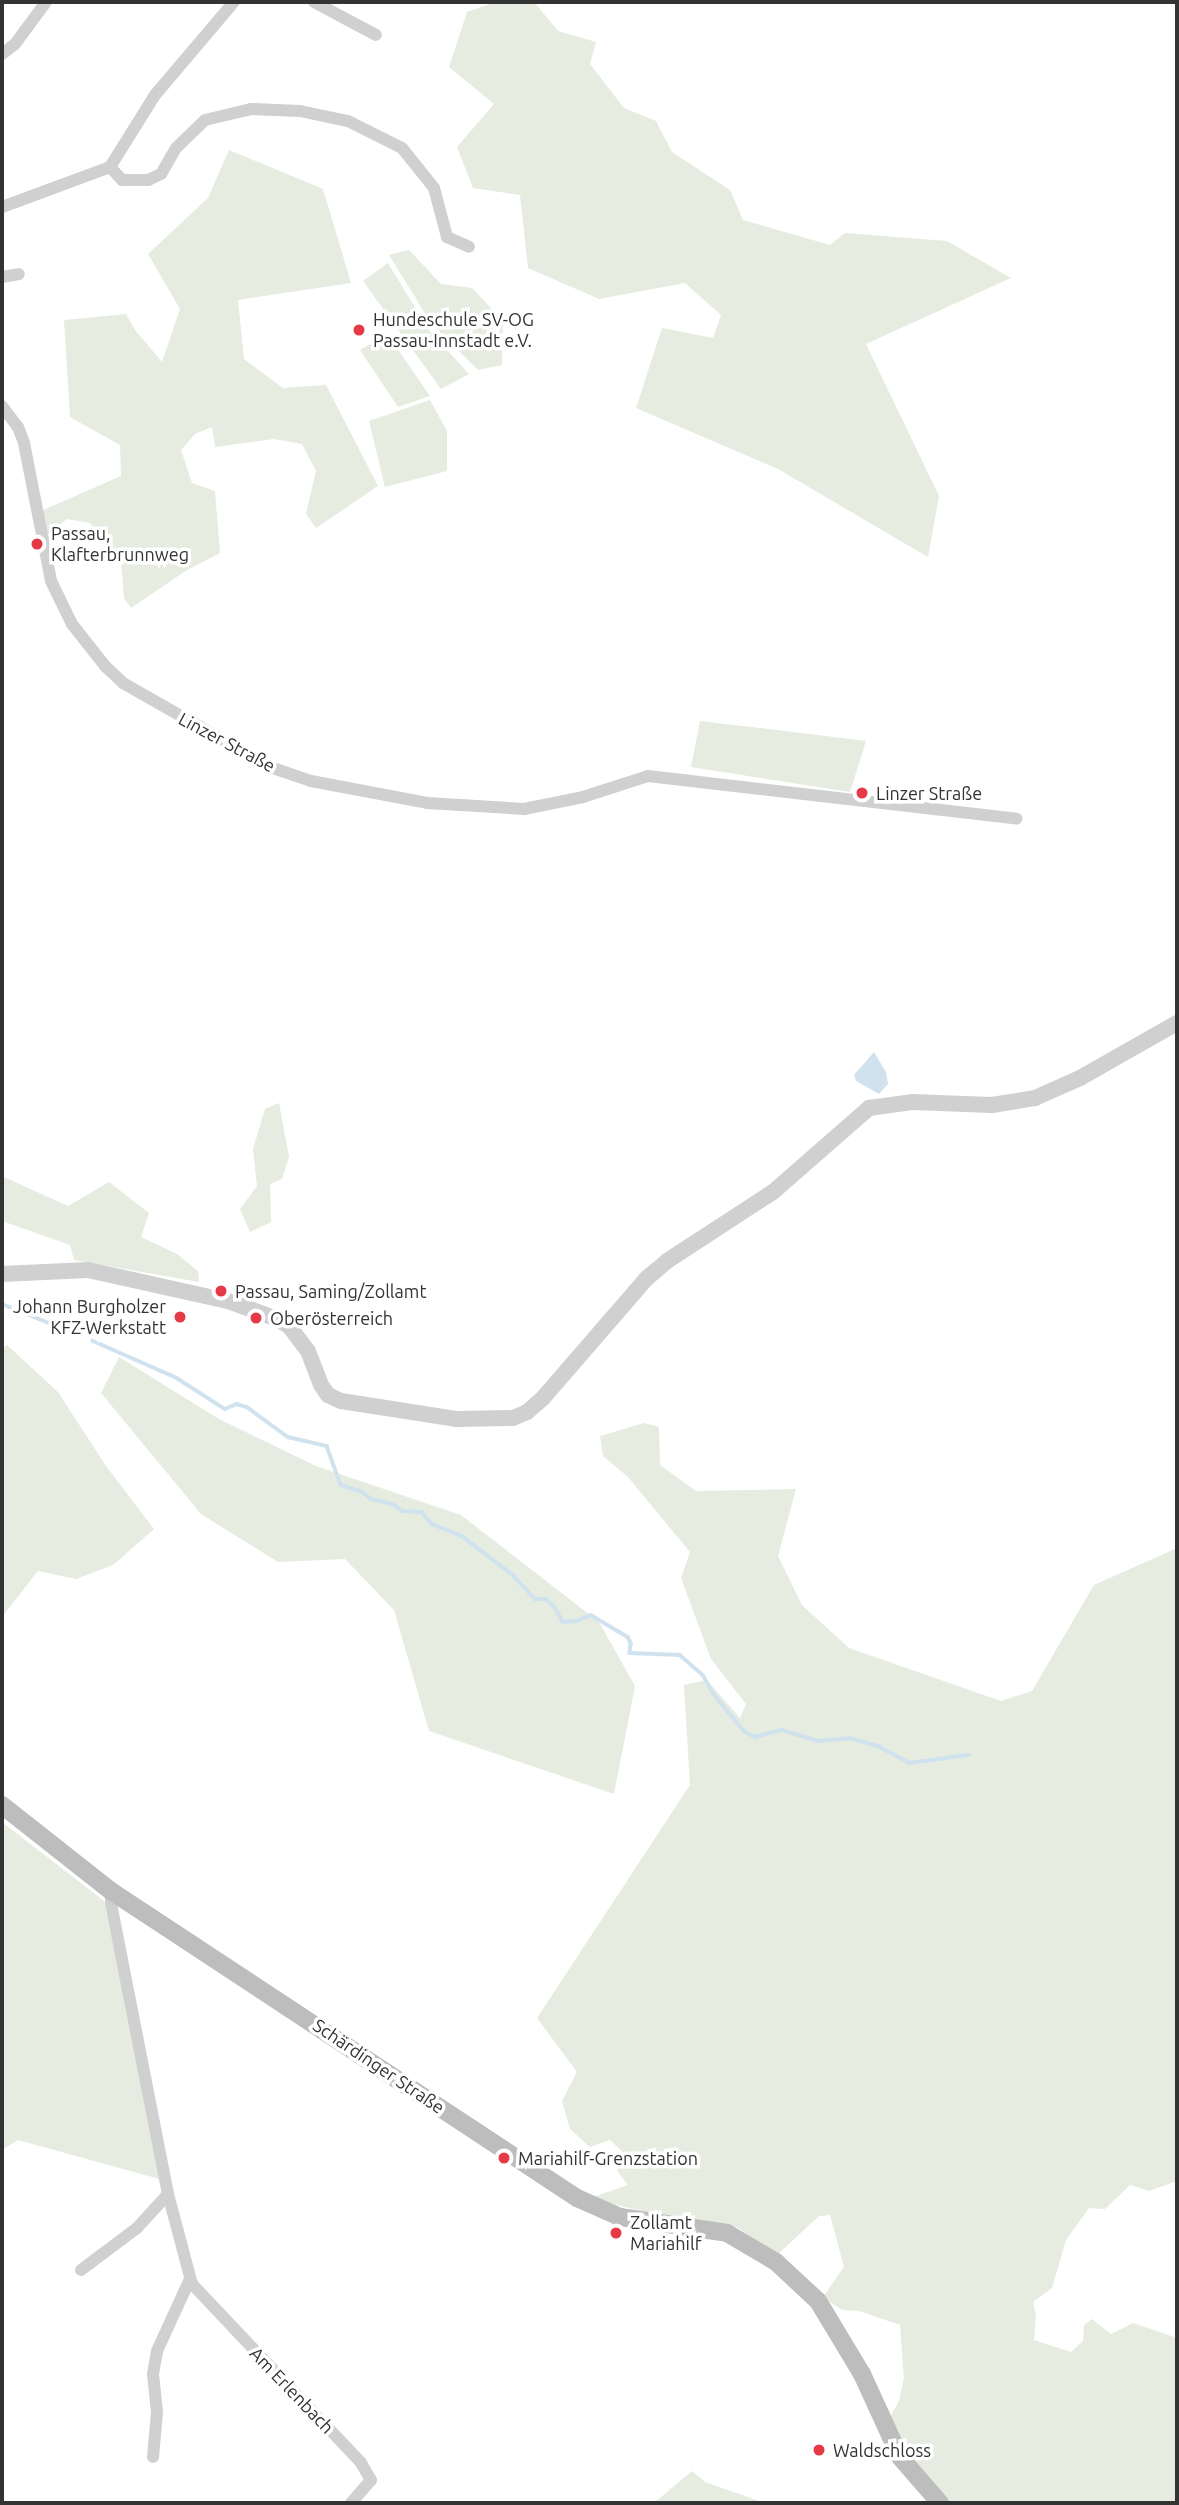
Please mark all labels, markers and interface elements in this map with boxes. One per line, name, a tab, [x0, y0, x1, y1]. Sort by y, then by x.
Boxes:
place label: Hundeschule SV-OG Passau-Innstadt e.V.	[373, 309, 534, 352]
marker: Hundeschule SV-OG Passau-Innstadt e.V.	[351, 322, 367, 338]
place label: Passau, Klafterbrunnweg	[51, 523, 189, 566]
marker: Passau, Klafterbrunnweg	[29, 536, 45, 552]
street label: Linzer Straße	[175, 708, 279, 776]
place label: Linzer Straße	[876, 782, 982, 804]
marker: Linzer Straße	[854, 785, 870, 801]
place label: Passau, Saming/Zollamt	[235, 1280, 426, 1302]
marker: Passau, Saming/Zollamt	[213, 1283, 229, 1299]
place label: Johann Burgholzer KFZ-Werkstatt	[13, 1296, 166, 1338]
place label: Oberösterreich	[270, 1307, 393, 1329]
marker: Johann Burgholzer KFZ-Werkstatt	[172, 1309, 188, 1325]
marker: Oberösterreich	[248, 1310, 264, 1326]
street label: Schärdinger Straße	[309, 2014, 449, 2118]
place label: Mariahilf-Grenzstation	[518, 2147, 698, 2169]
marker: Mariahilf-Grenzstation	[496, 2150, 512, 2166]
place label: Zollamt Mariahilf	[630, 2212, 702, 2254]
marker: Zollamt Mariahilf	[608, 2225, 624, 2241]
street label: Am Erlenbach	[245, 2342, 339, 2438]
place label: Waldschloss	[833, 2439, 931, 2461]
marker: Waldschloss	[811, 2442, 827, 2458]

